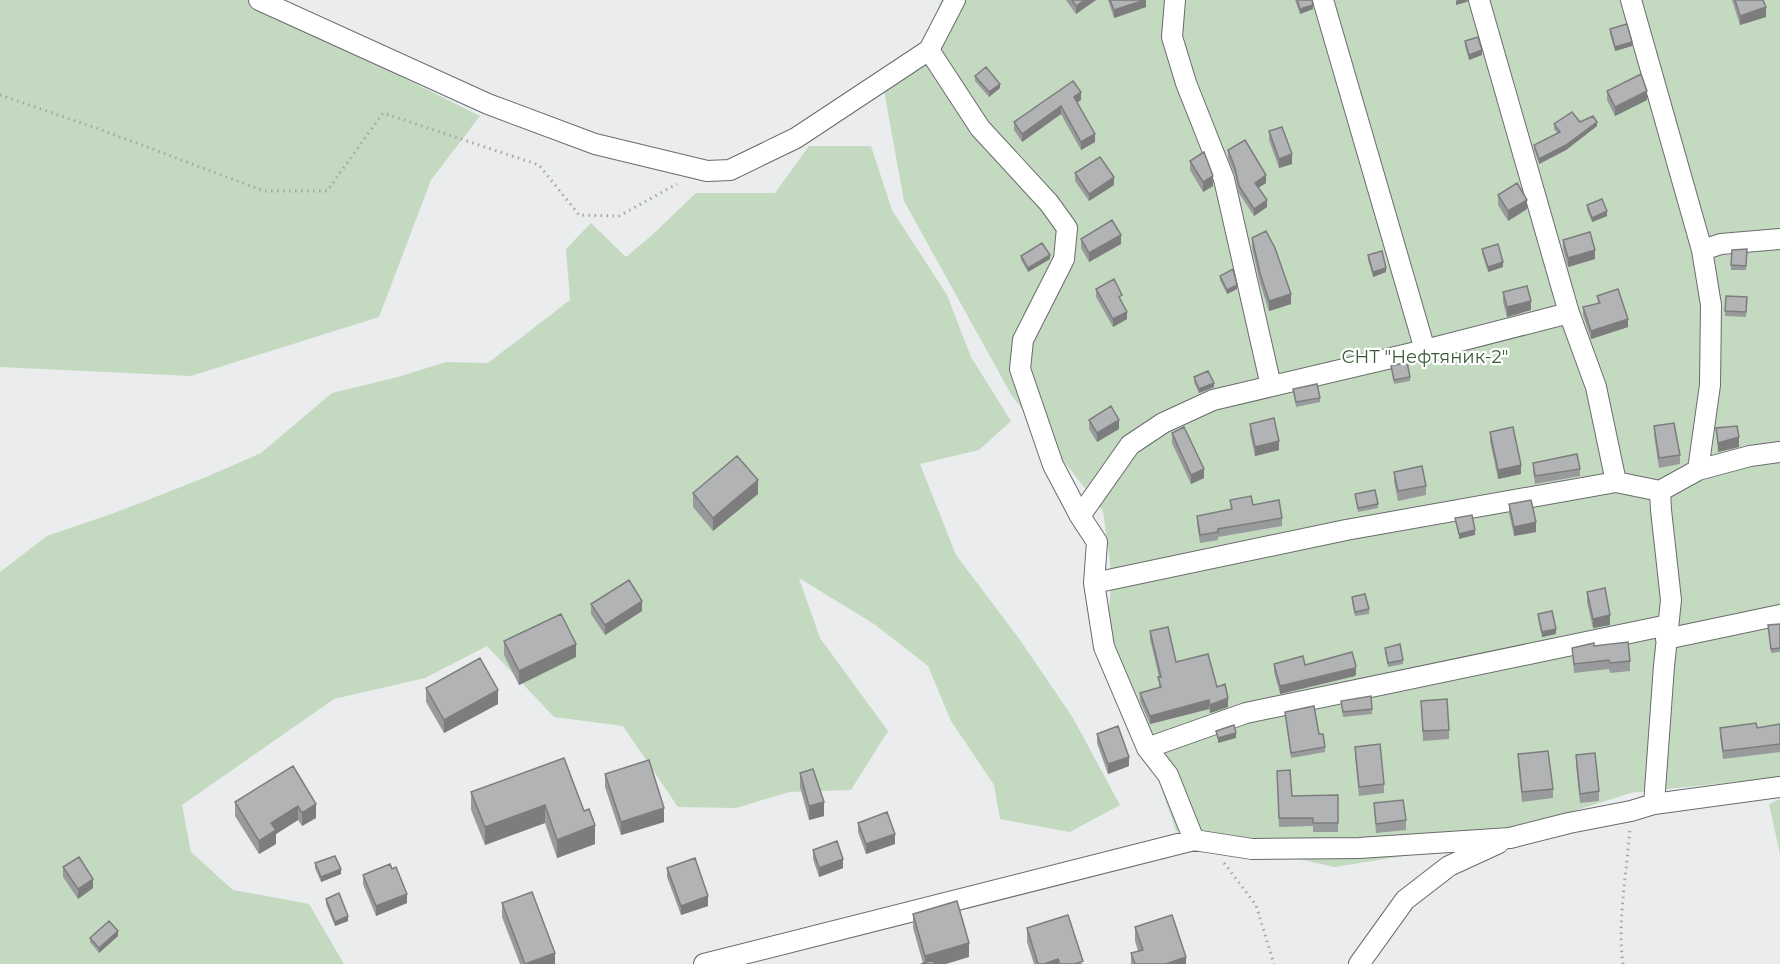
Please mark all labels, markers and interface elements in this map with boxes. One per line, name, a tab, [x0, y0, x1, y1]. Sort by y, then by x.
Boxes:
park label: СНТ "Нефтяник-2"	[1342, 346, 1508, 368]

